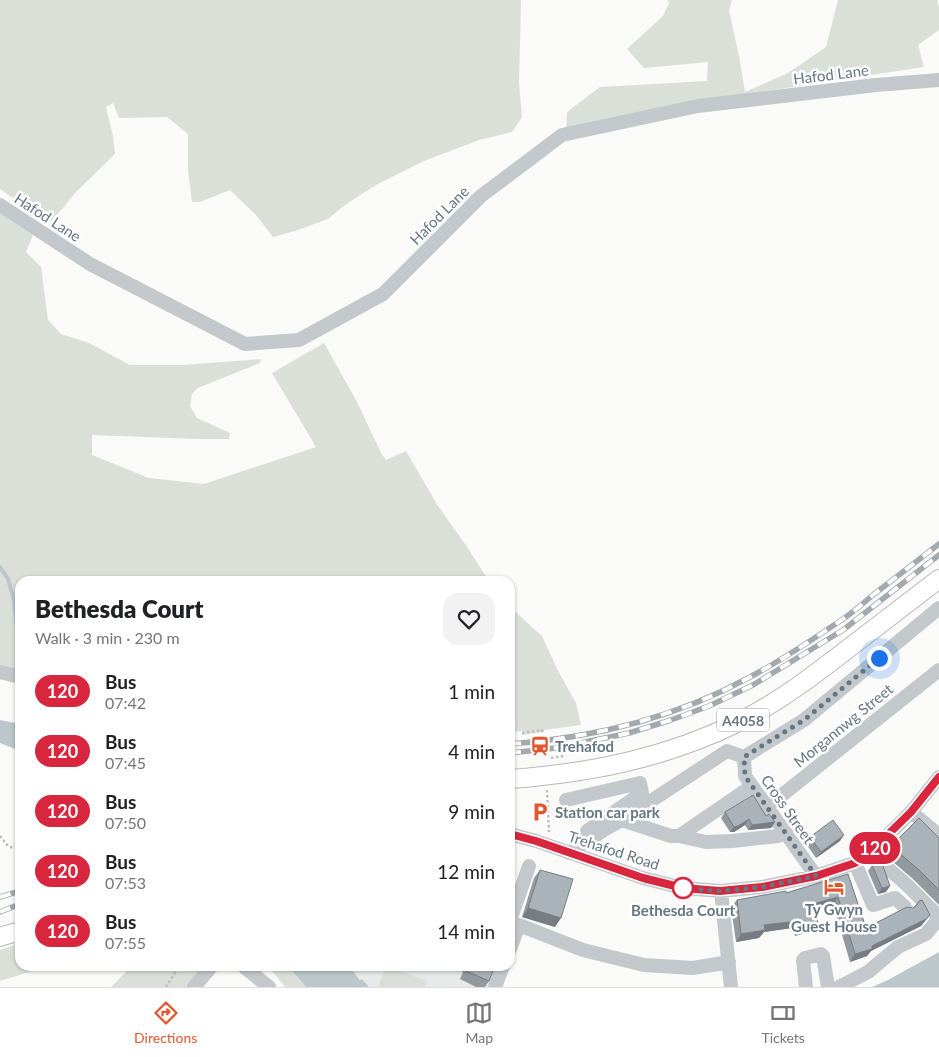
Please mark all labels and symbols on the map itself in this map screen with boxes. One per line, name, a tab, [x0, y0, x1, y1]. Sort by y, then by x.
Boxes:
street label: Hafod Lane	[792, 60, 870, 88]
street label: Hafod Lane	[406, 182, 472, 248]
street label: Hafod Lane	[11, 189, 85, 245]
your location	[867, 646, 892, 671]
street label: Morgannwg Street	[790, 679, 897, 770]
road number: A4058	[717, 708, 769, 732]
station icon: Trehafod	[529, 735, 551, 757]
place label: Trehafod	[555, 737, 614, 755]
street label: Cross Street	[758, 771, 819, 847]
parking icon: Station car park	[529, 801, 551, 823]
place label: Station car park	[555, 803, 661, 821]
street label: Trehafod Road	[566, 827, 662, 873]
line badge: 120	[846, 832, 904, 864]
hotel icon: Ty Gwyn Guest House	[823, 876, 845, 898]
marker: Bethesda Court	[672, 877, 694, 899]
place label: Ty Gwyn Guest House	[791, 900, 877, 935]
place label: Bethesda Court	[631, 901, 735, 919]

